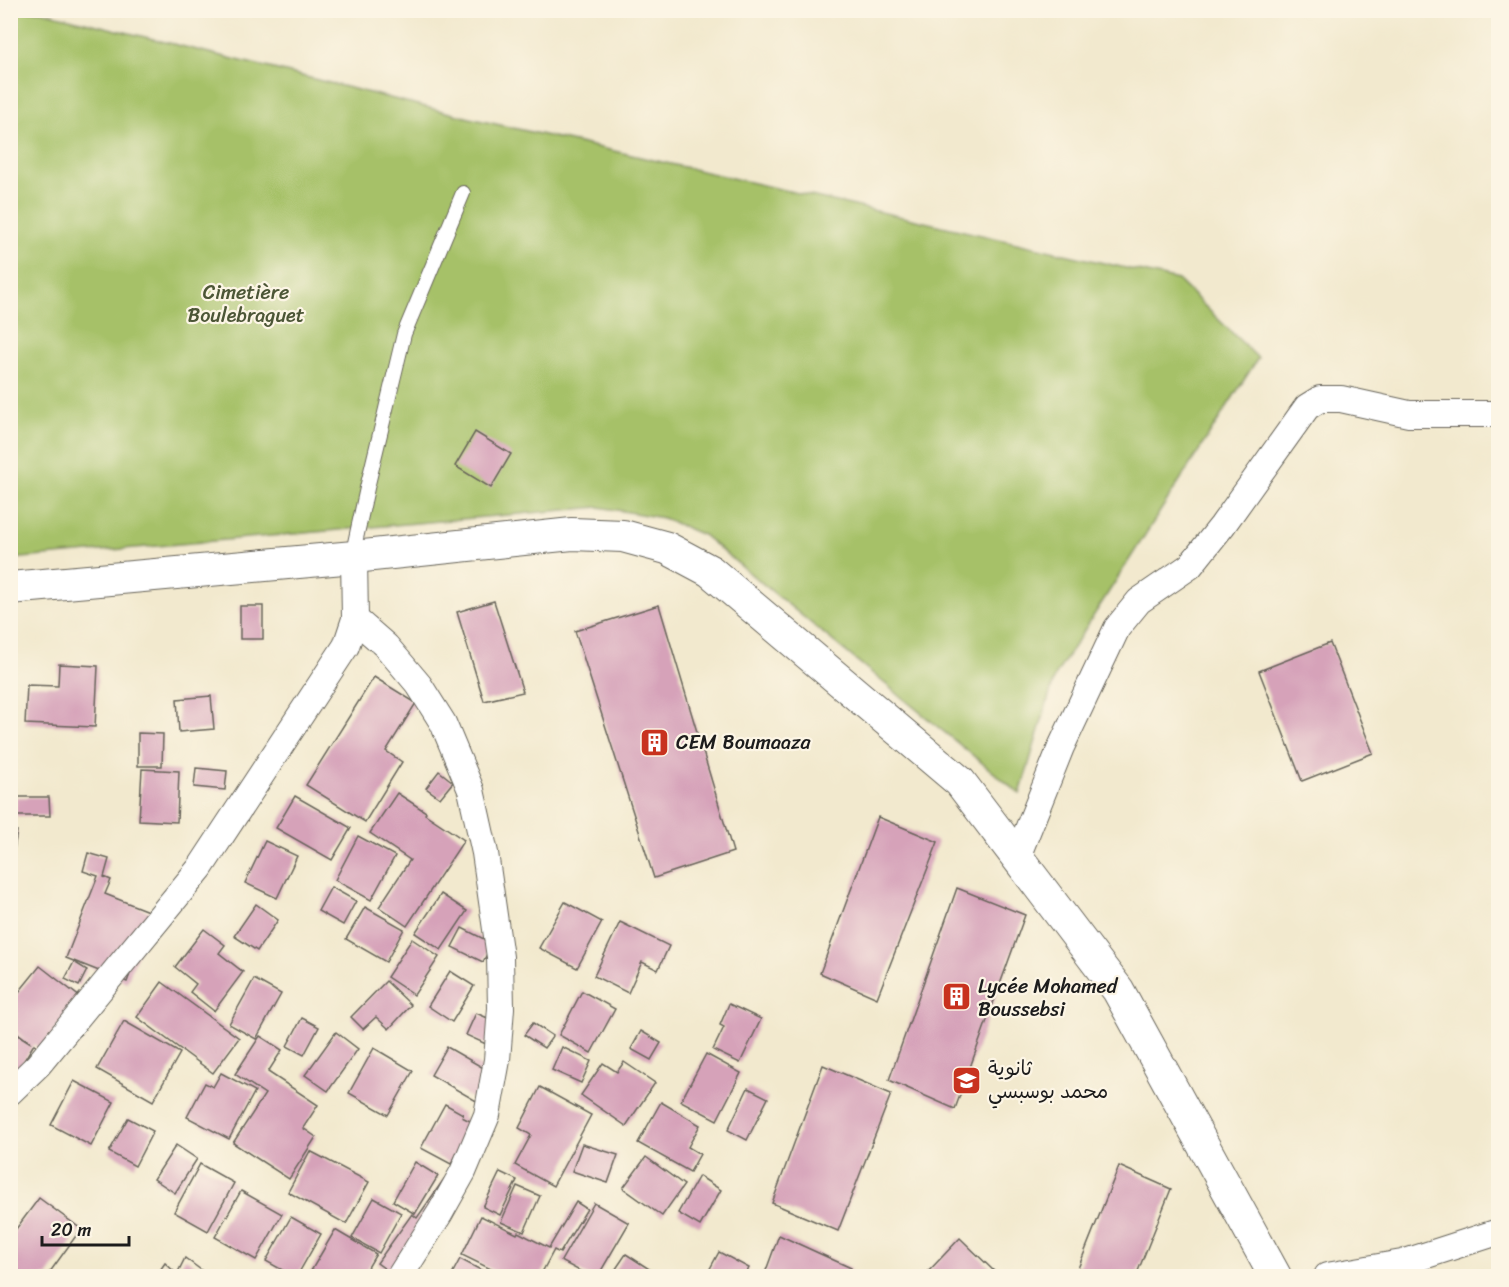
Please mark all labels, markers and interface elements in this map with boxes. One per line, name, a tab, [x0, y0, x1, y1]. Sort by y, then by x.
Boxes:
park label: Cimetière Boulebraguet	[188, 275, 305, 333]
place label: CEM Boumaaza	[676, 725, 812, 760]
building icon: CEM Boumaaza	[639, 726, 671, 758]
place label: Lycée Mohamed Boussebsi	[978, 969, 1119, 1027]
building icon: Lycée Mohamed Boussebsi	[941, 981, 973, 1013]
place label: ثانوية محمد بوسبسي	[988, 1051, 1108, 1109]
school or university icon: ثانوية محمد بوسبسي	[951, 1064, 983, 1096]
scale bar	[42, 1209, 129, 1247]
text: 20 m	[51, 1214, 91, 1246]

